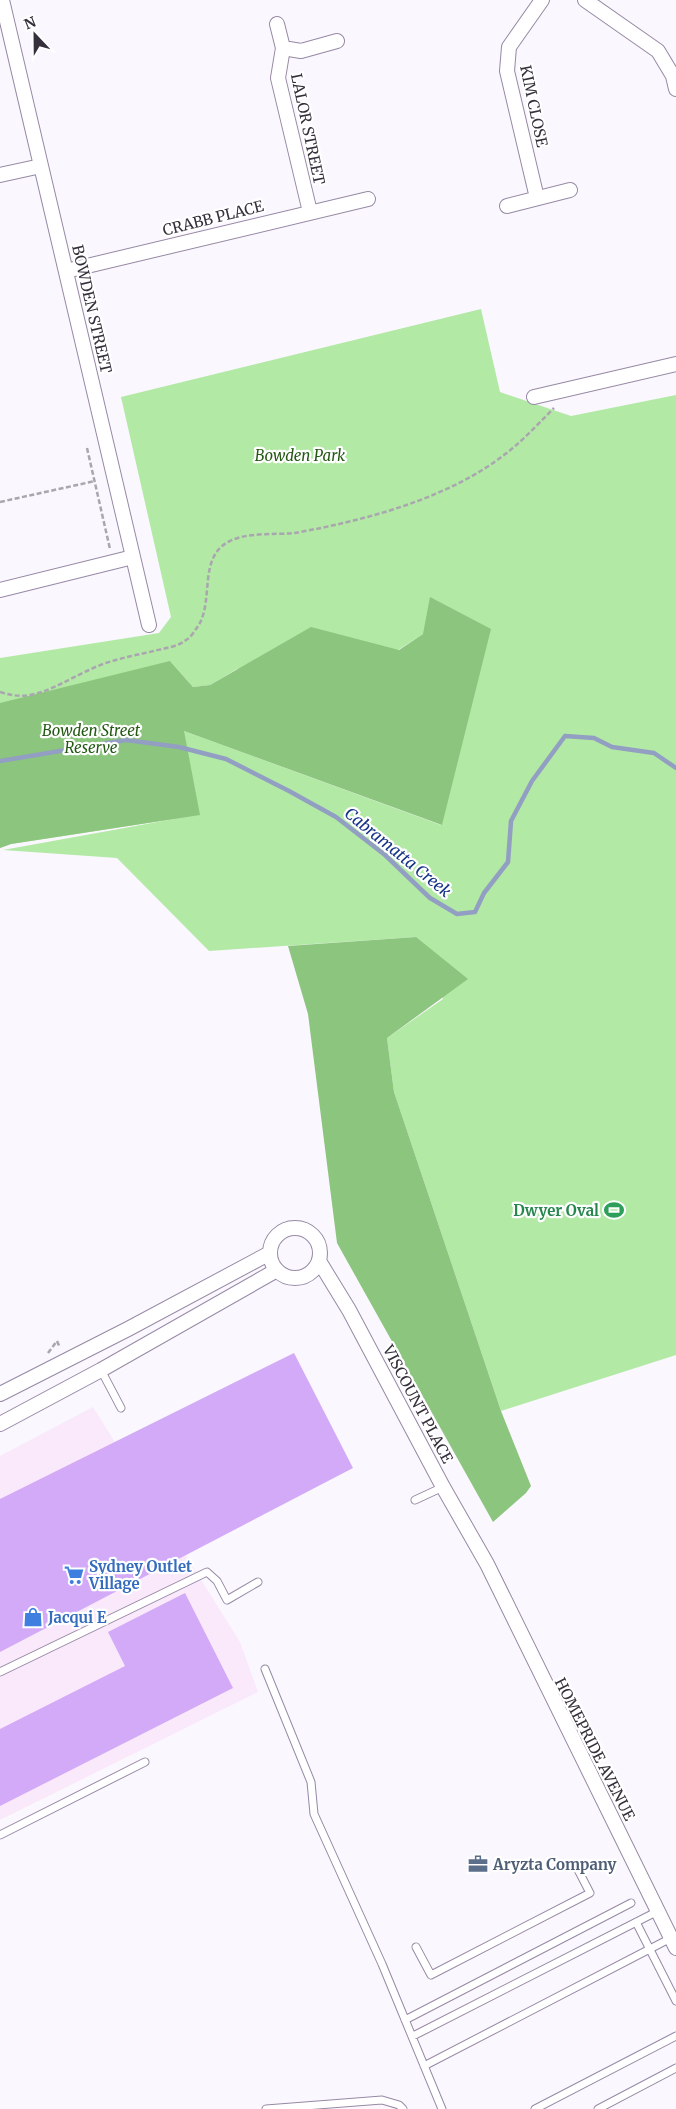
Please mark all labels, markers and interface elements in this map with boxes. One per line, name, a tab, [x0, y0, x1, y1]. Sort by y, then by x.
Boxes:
north arrow	[10, 10, 60, 60]
text: N	[22, 13, 39, 33]
street label: KIM CLOSE	[516, 63, 552, 149]
street label: LALOR STREET	[287, 72, 329, 187]
street label: CRABB PLACE	[161, 196, 266, 240]
street label: BOWDEN STREET	[68, 243, 116, 376]
park label: Bowden Park	[255, 446, 346, 465]
park label: Bowden Street Reserve	[42, 721, 141, 757]
water label: Cabramatta Creek	[341, 803, 456, 901]
sports icon: Dwyer Oval	[603, 1199, 625, 1221]
place label: Dwyer Oval	[513, 1201, 599, 1220]
street label: VISCOUNT PLACE	[378, 1341, 457, 1467]
place label: Sydney Outlet Village	[88, 1557, 192, 1593]
supermarket icon: Sydney Outlet Village	[63, 1564, 85, 1586]
shop icon: Jacqui E	[22, 1606, 44, 1628]
place label: Jacqui E	[47, 1608, 107, 1627]
street label: HOMEPRIDE AVENUE	[551, 1674, 639, 1824]
office icon: Aryzta Company	[467, 1853, 489, 1875]
place label: Aryzta Company	[492, 1855, 617, 1874]

